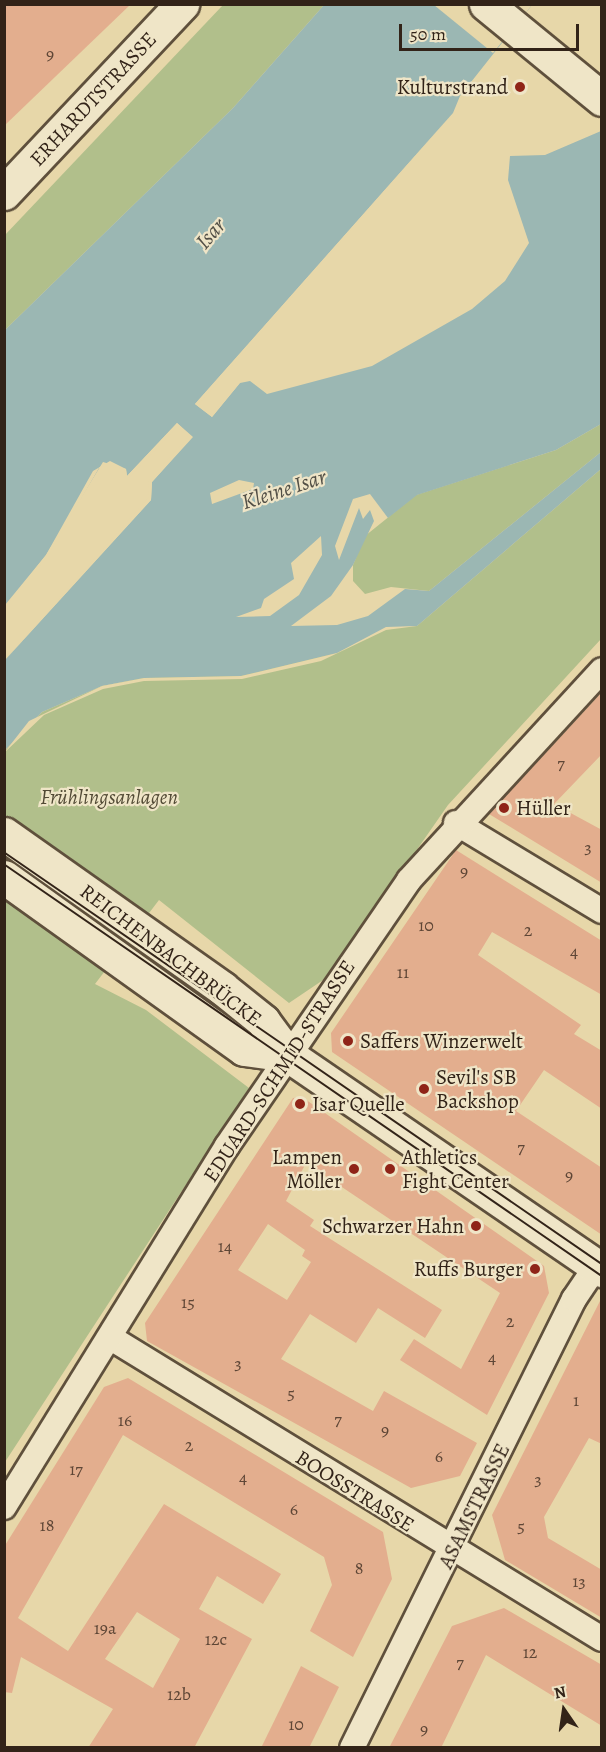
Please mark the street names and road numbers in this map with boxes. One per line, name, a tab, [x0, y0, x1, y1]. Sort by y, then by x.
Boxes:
street label: ERHARDTSTRASSE	[24, 27, 162, 171]
street label: REICHENBACHBRÜCKE	[75, 878, 267, 1032]
street label: EDUARD-SCHMID-STRASSE	[198, 955, 360, 1187]
street label: ASAMSTRASSE	[433, 1439, 515, 1573]
street label: BOOSSTRASSE	[291, 1445, 419, 1537]

